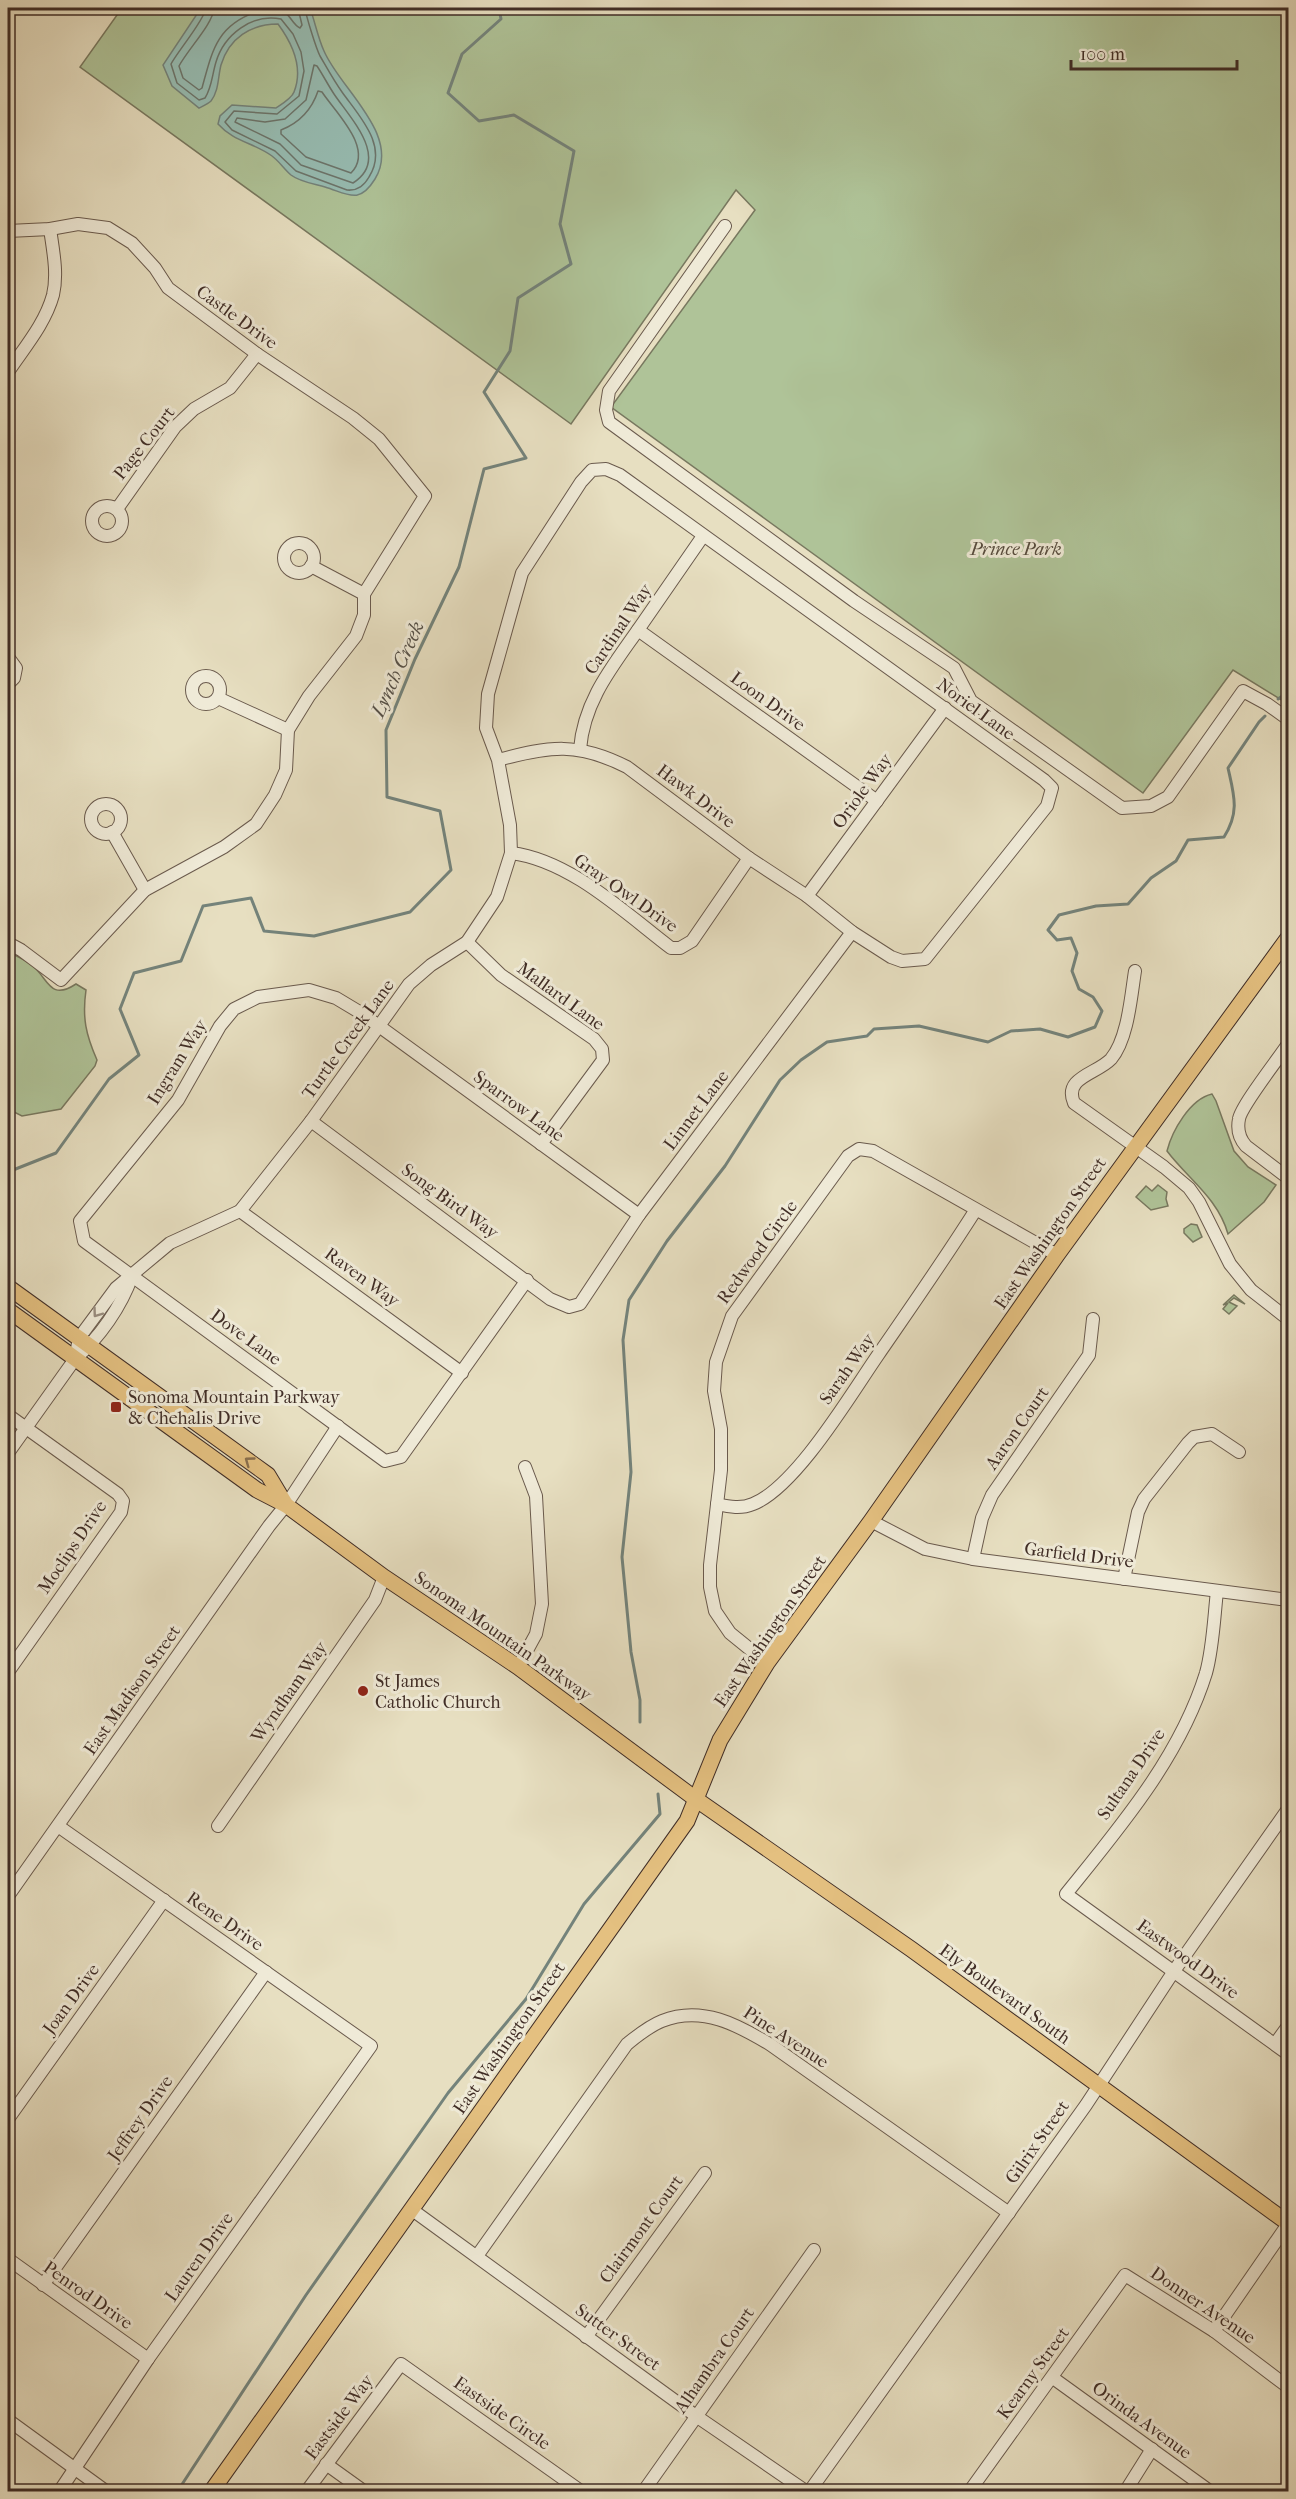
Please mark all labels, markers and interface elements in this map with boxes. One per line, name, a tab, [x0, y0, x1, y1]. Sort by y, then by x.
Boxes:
scale bar	[1071, 33, 1238, 71]
text: 100 m	[1080, 44, 1125, 65]
street label: Castle Drive	[192, 281, 281, 354]
street label: Page Court	[109, 402, 180, 484]
park label: Prince Park	[969, 539, 1062, 560]
street label: Cardinal Way	[580, 579, 657, 679]
water label: Lynch Creek	[365, 618, 429, 723]
street label: Loon Drive	[726, 667, 809, 736]
street label: Noriel Lane	[933, 674, 1019, 745]
street label: Oriole Way	[828, 748, 898, 833]
street label: Hawk Drive	[652, 760, 739, 833]
street label: Gray Owl Drive	[570, 850, 682, 937]
street label: Mallard Lane	[513, 958, 608, 1035]
street label: Turtle Creek Lane	[298, 975, 399, 1103]
street label: Ingram Way	[143, 1015, 213, 1109]
street label: Sparrow Lane	[469, 1066, 568, 1146]
street label: Linnet Lane	[660, 1066, 733, 1154]
street label: East Washington Street	[990, 1153, 1111, 1313]
street label: Song Bird Way	[397, 1159, 503, 1244]
street label: Redwood Circle	[713, 1196, 802, 1308]
street label: Raven Way	[320, 1243, 404, 1312]
street label: Dove Lane	[206, 1305, 285, 1370]
one-way arrow	[94, 1307, 105, 1318]
street label: Sarah Way	[815, 1329, 880, 1409]
street label: Aaron Court	[981, 1382, 1054, 1475]
place label: Sonoma Mountain Parkway & Chehalis Drive	[128, 1387, 341, 1429]
marker: Sonoma Mountain Parkway & Chehalis Drive	[109, 1400, 123, 1414]
one-way arrow	[244, 1457, 255, 1468]
street label: Moclips Drive	[34, 1497, 111, 1598]
street label: Garfield Drive	[1023, 1538, 1135, 1573]
street label: East Washington Street	[710, 1551, 831, 1711]
street label: Sonoma Mountain Parkway	[410, 1567, 597, 1706]
street label: East Madison Street	[80, 1621, 185, 1759]
street label: Wyndham Way	[246, 1637, 333, 1748]
place label: St James Catholic Church	[375, 1671, 501, 1713]
marker: St James Catholic Church	[356, 1684, 370, 1698]
street label: Sultana Drive	[1093, 1725, 1170, 1824]
street label: Rene Drive	[182, 1887, 267, 1956]
street label: Eastwood Drive	[1132, 1915, 1243, 2004]
street label: Ely Boulevard South	[935, 1940, 1074, 2049]
street label: East Washington Street	[449, 1958, 570, 2118]
street label: Joan Drive	[38, 1960, 104, 2040]
street label: Pine Avenue	[739, 2002, 832, 2073]
street label: Jeffrey Drive	[102, 2071, 178, 2167]
street label: Gilrix Street	[1001, 2096, 1074, 2188]
street label: Clairmont Court	[595, 2171, 688, 2287]
street label: Lauren Drive	[161, 2209, 238, 2306]
street label: Penrod Drive	[39, 2257, 136, 2334]
street label: Donner Avenue	[1146, 2263, 1259, 2348]
street label: Sutter Street	[571, 2299, 665, 2376]
street label: Alhambra Court	[670, 2303, 759, 2418]
street label: Kearny Street	[993, 2323, 1074, 2423]
street label: Eastside Way	[301, 2370, 379, 2464]
street label: Eastside Circle	[449, 2372, 554, 2455]
street label: Orinda Avenue	[1088, 2377, 1196, 2464]

